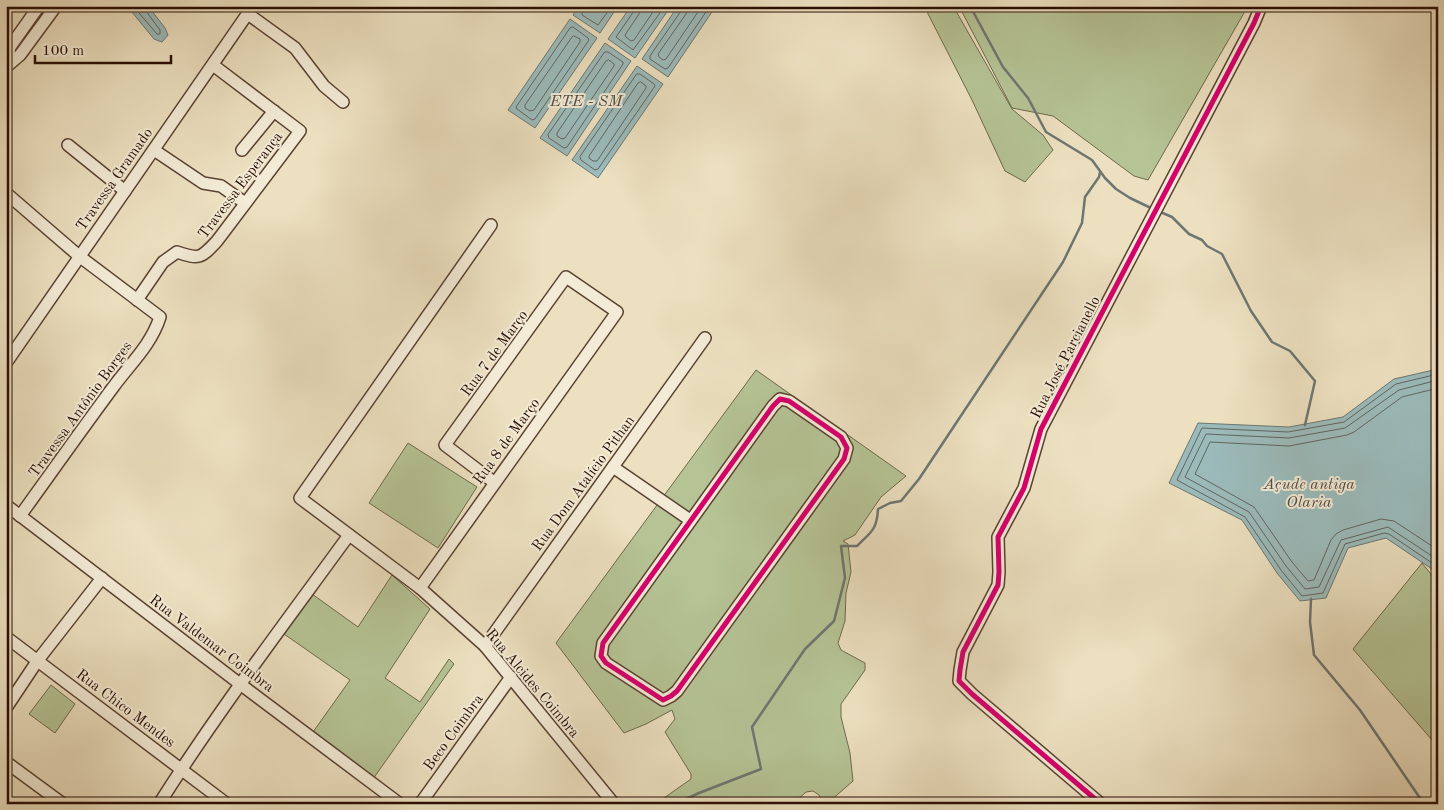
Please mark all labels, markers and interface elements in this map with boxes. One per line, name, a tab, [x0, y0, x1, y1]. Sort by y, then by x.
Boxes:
scale bar	[35, 32, 171, 64]
text: 100 m	[42, 44, 84, 59]
water label: ETE - SM	[549, 94, 624, 110]
street label: Travessa Gramado	[74, 126, 156, 234]
street label: Travessa Esperança	[196, 129, 287, 242]
street label: Rua José Parcianello	[1029, 294, 1104, 421]
street label: Rua 7 de Março	[459, 308, 531, 400]
street label: Travessa Antônio Borges	[27, 339, 135, 481]
street label: Rua 8 de Março	[471, 396, 543, 488]
street label: Rua Dom Atalício Pithan	[530, 413, 638, 554]
water label: Açude antiga Olaria	[1262, 477, 1355, 511]
street label: Rua Valdemar Coimbra	[146, 593, 276, 696]
street label: Rua Alcides Coimbra	[482, 627, 582, 742]
street label: Rua Chico Mendes	[73, 667, 177, 751]
street label: Beco Coimbra	[422, 692, 487, 774]

